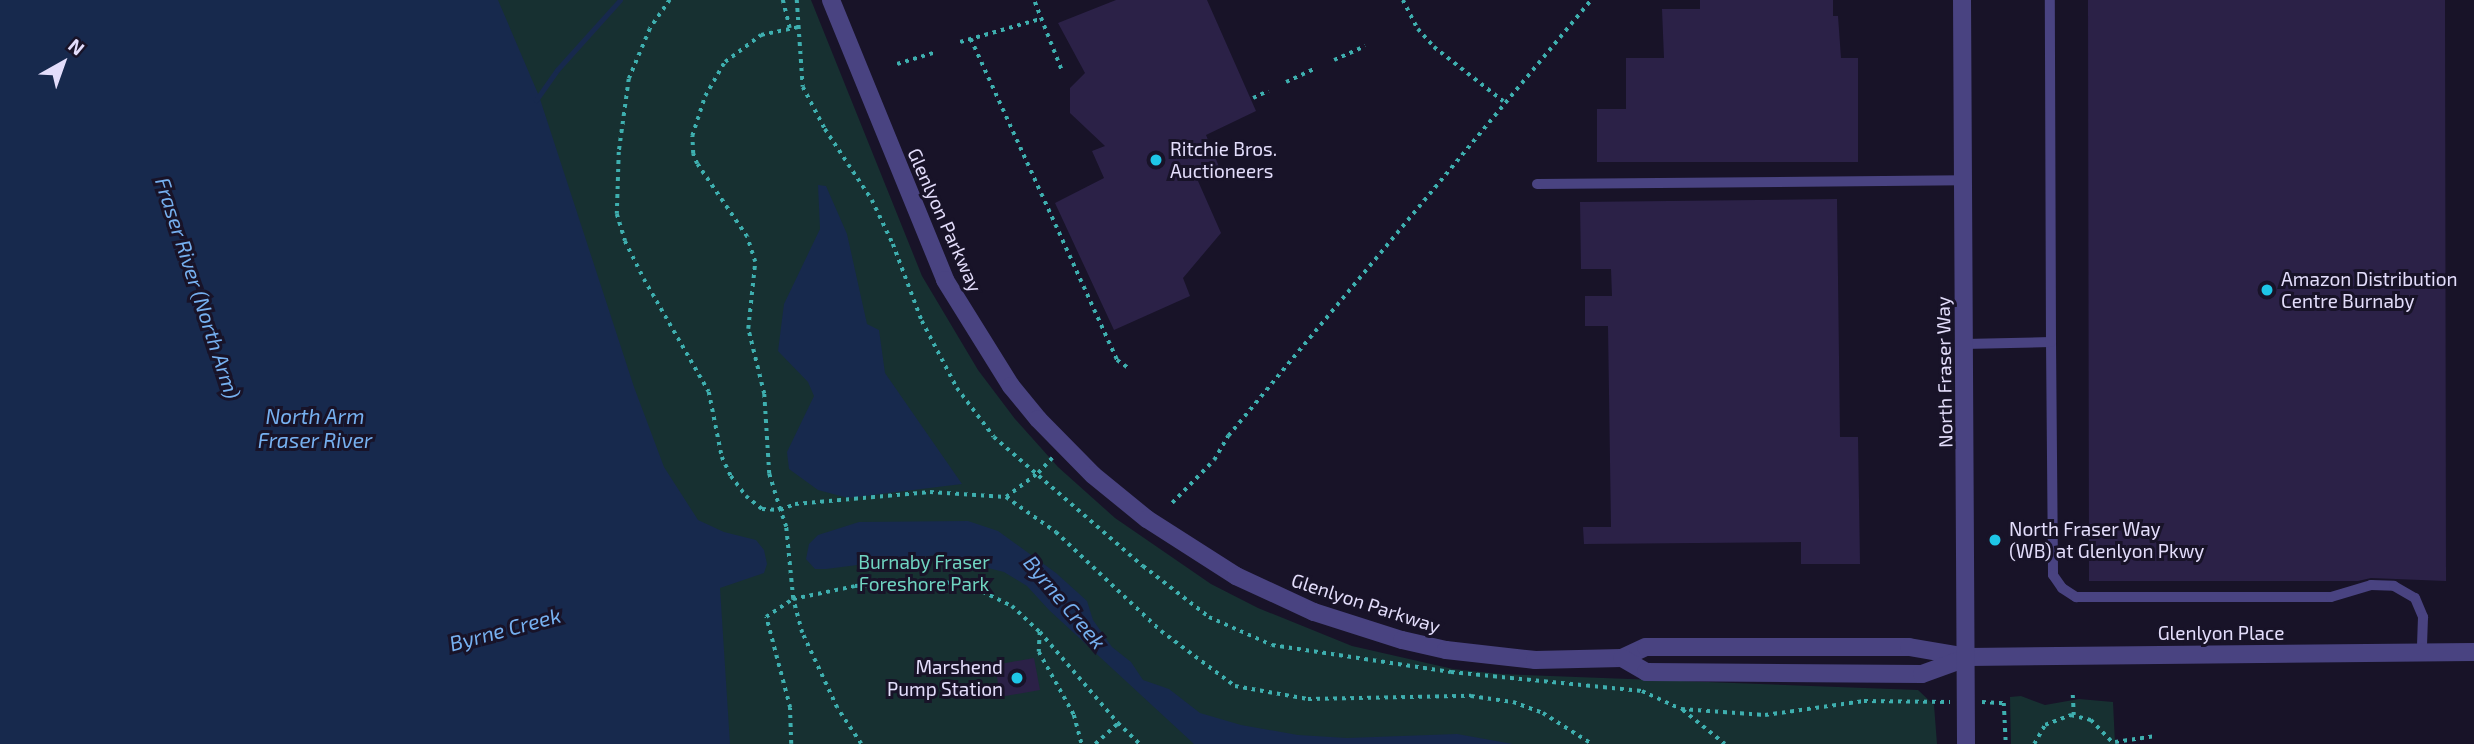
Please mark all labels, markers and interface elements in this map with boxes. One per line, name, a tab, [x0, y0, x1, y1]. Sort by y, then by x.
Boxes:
north arrow	[28, 28, 98, 98]
text: N	[64, 33, 89, 60]
place label: Ritchie Bros. Auctioneers	[1170, 138, 1277, 182]
street label: Glenlyon Parkway	[903, 145, 987, 295]
marker: Ritchie Bros. Auctioneers	[1148, 152, 1164, 168]
water label: Fraser River (North Arm)	[150, 173, 246, 403]
place label: Amazon Distribution Centre Burnaby	[2281, 268, 2458, 312]
marker: Amazon Distribution Centre Burnaby	[2259, 282, 2275, 298]
street label: North Fraser Way	[1931, 296, 1957, 448]
water label: North Arm Fraser River	[257, 403, 373, 453]
place label: North Fraser Way (WB) at Glenlyon Pkwy	[2009, 518, 2204, 562]
marker: North Fraser Way (WB) at Glenlyon Pkwy	[1987, 532, 2003, 548]
water label: Byrne Creek	[1019, 550, 1111, 654]
park label: Burnaby Fraser Foreshore Park	[858, 551, 990, 595]
street label: Glenlyon Parkway	[1289, 568, 1443, 638]
water label: Byrne Creek	[447, 602, 563, 656]
street label: Glenlyon Place	[2158, 622, 2284, 644]
place label: Marshend Pump Station	[887, 656, 1003, 700]
marker: Marshend Pump Station	[1009, 670, 1025, 686]

